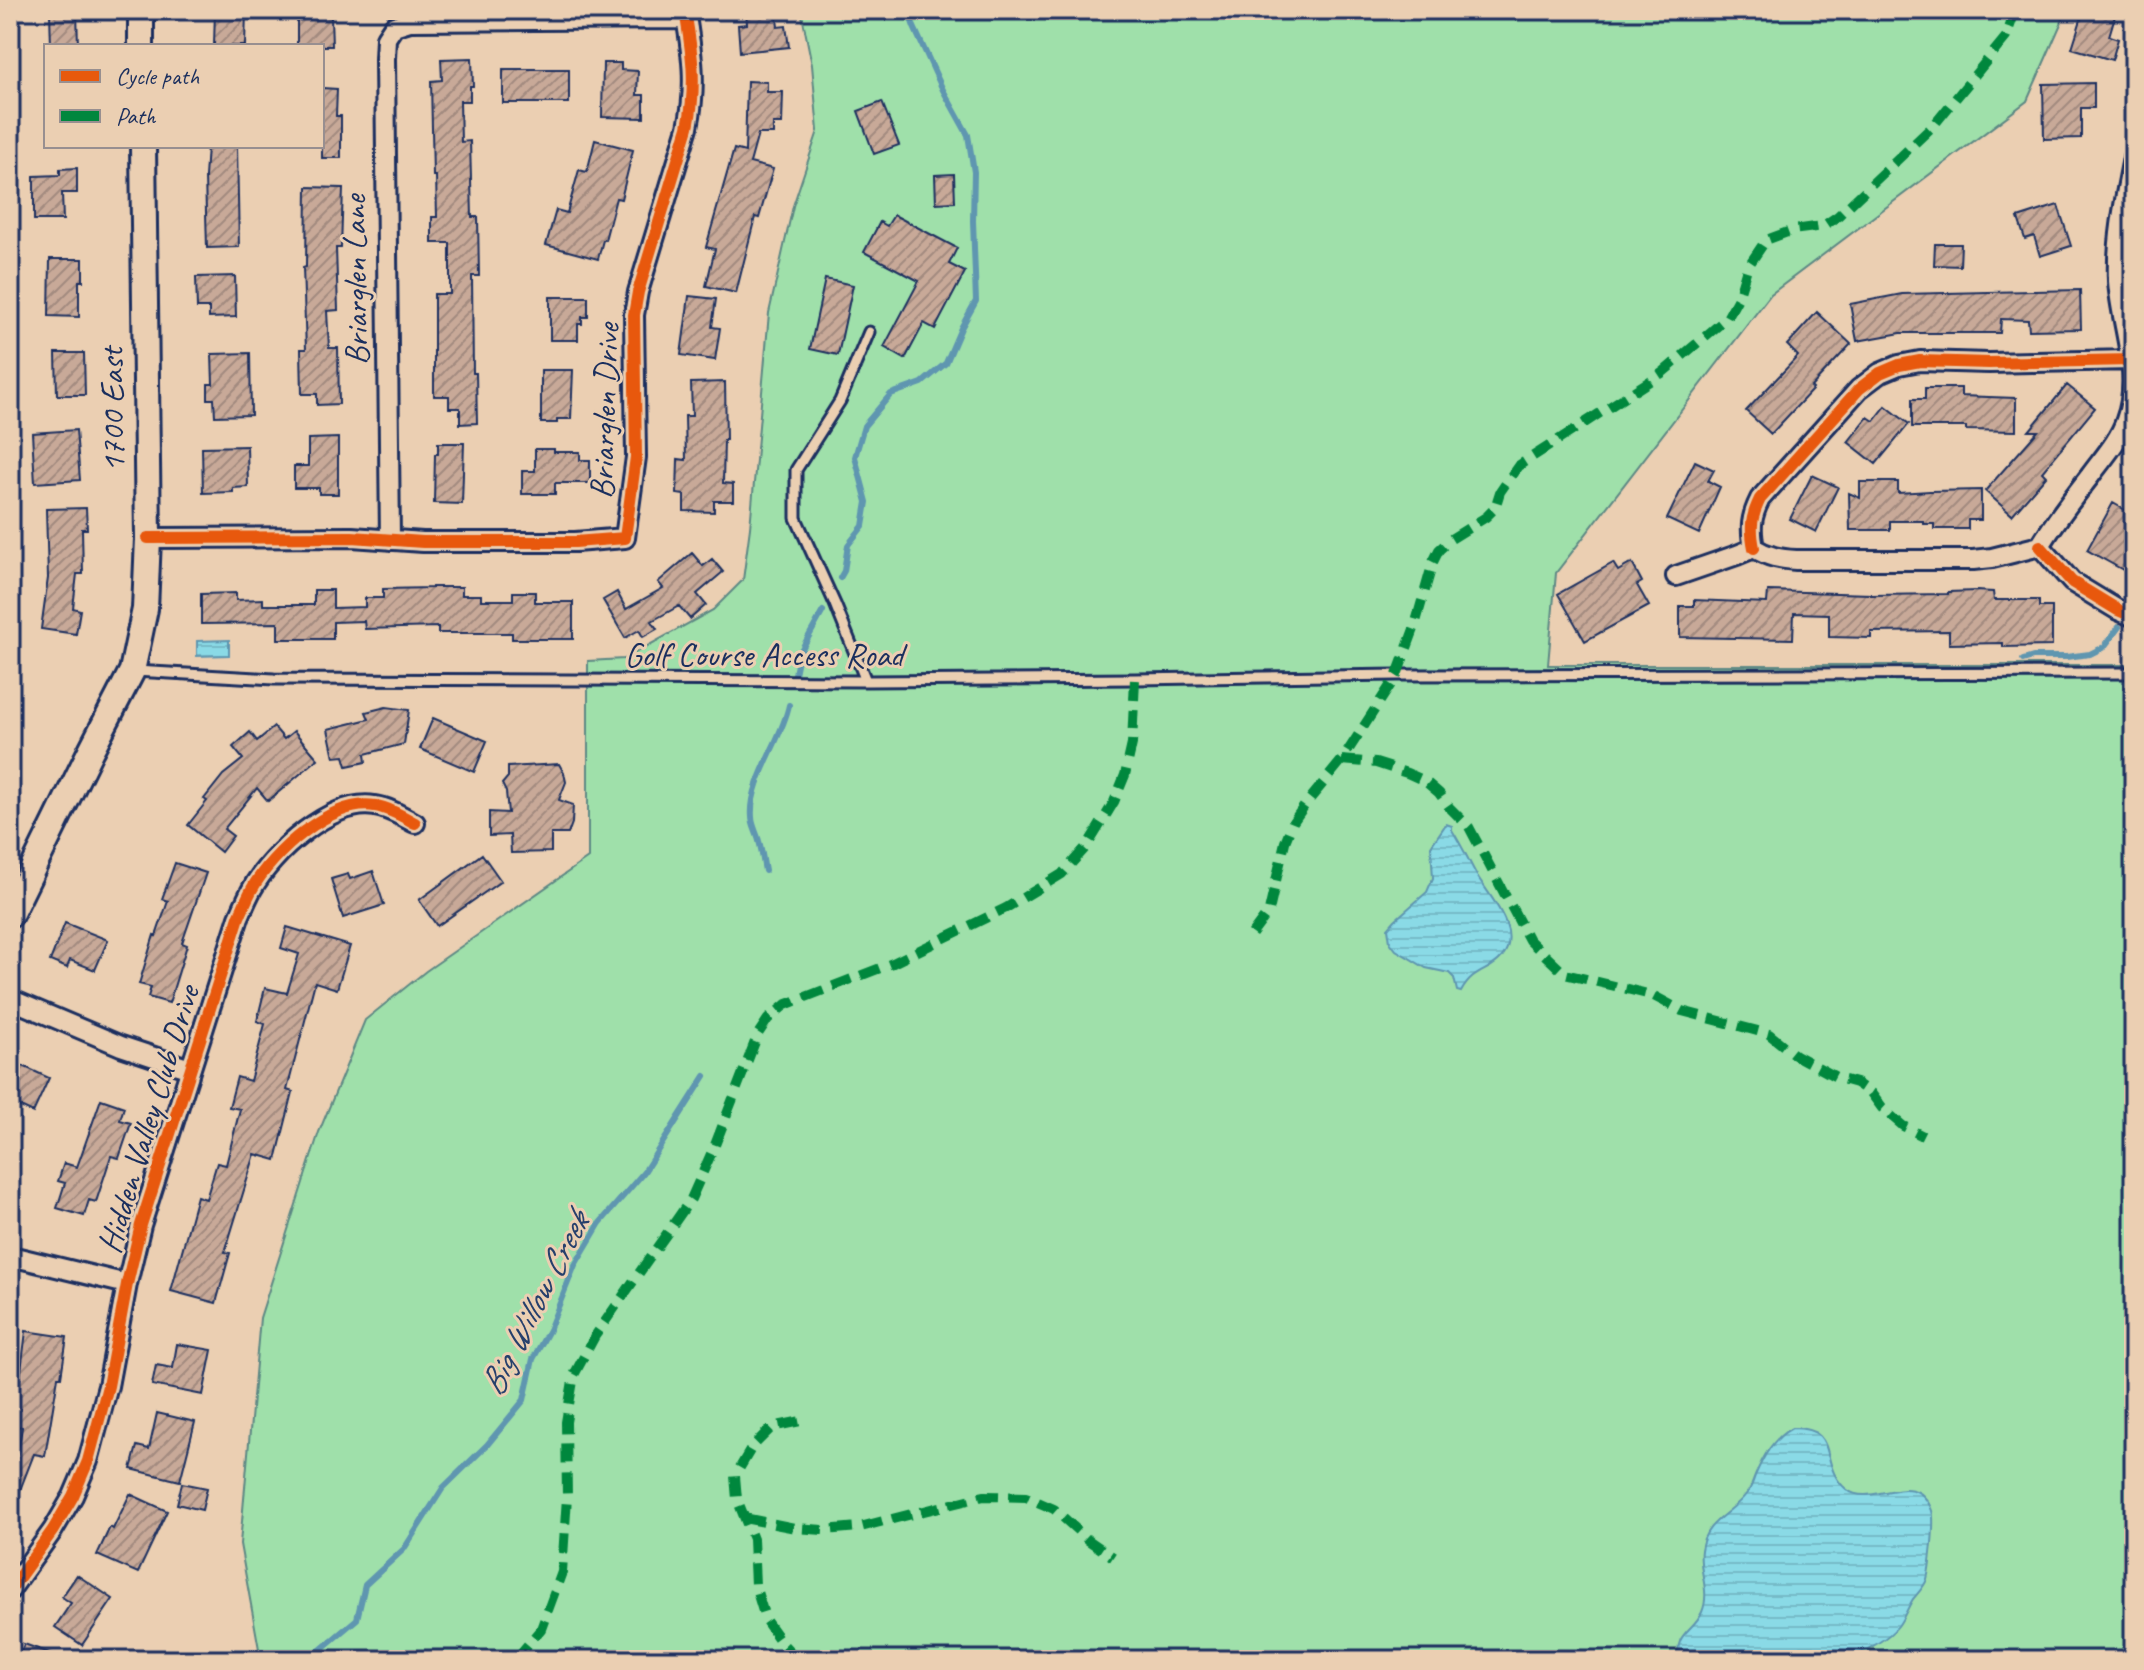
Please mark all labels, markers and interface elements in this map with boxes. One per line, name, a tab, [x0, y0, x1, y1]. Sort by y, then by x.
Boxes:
legend	[44, 44, 324, 148]
text: Cycle path	[116, 61, 200, 91]
text: Path	[116, 101, 157, 131]
street label: Briarglen Lane	[332, 192, 378, 366]
street label: Briarglen Drive	[579, 321, 629, 500]
street label: 1700 East	[89, 343, 135, 473]
street label: Golf Course Access Road	[625, 633, 908, 676]
street label: Hidden Valley Club Drive	[87, 977, 210, 1258]
water label: Big Willow Creek	[468, 1199, 603, 1403]

